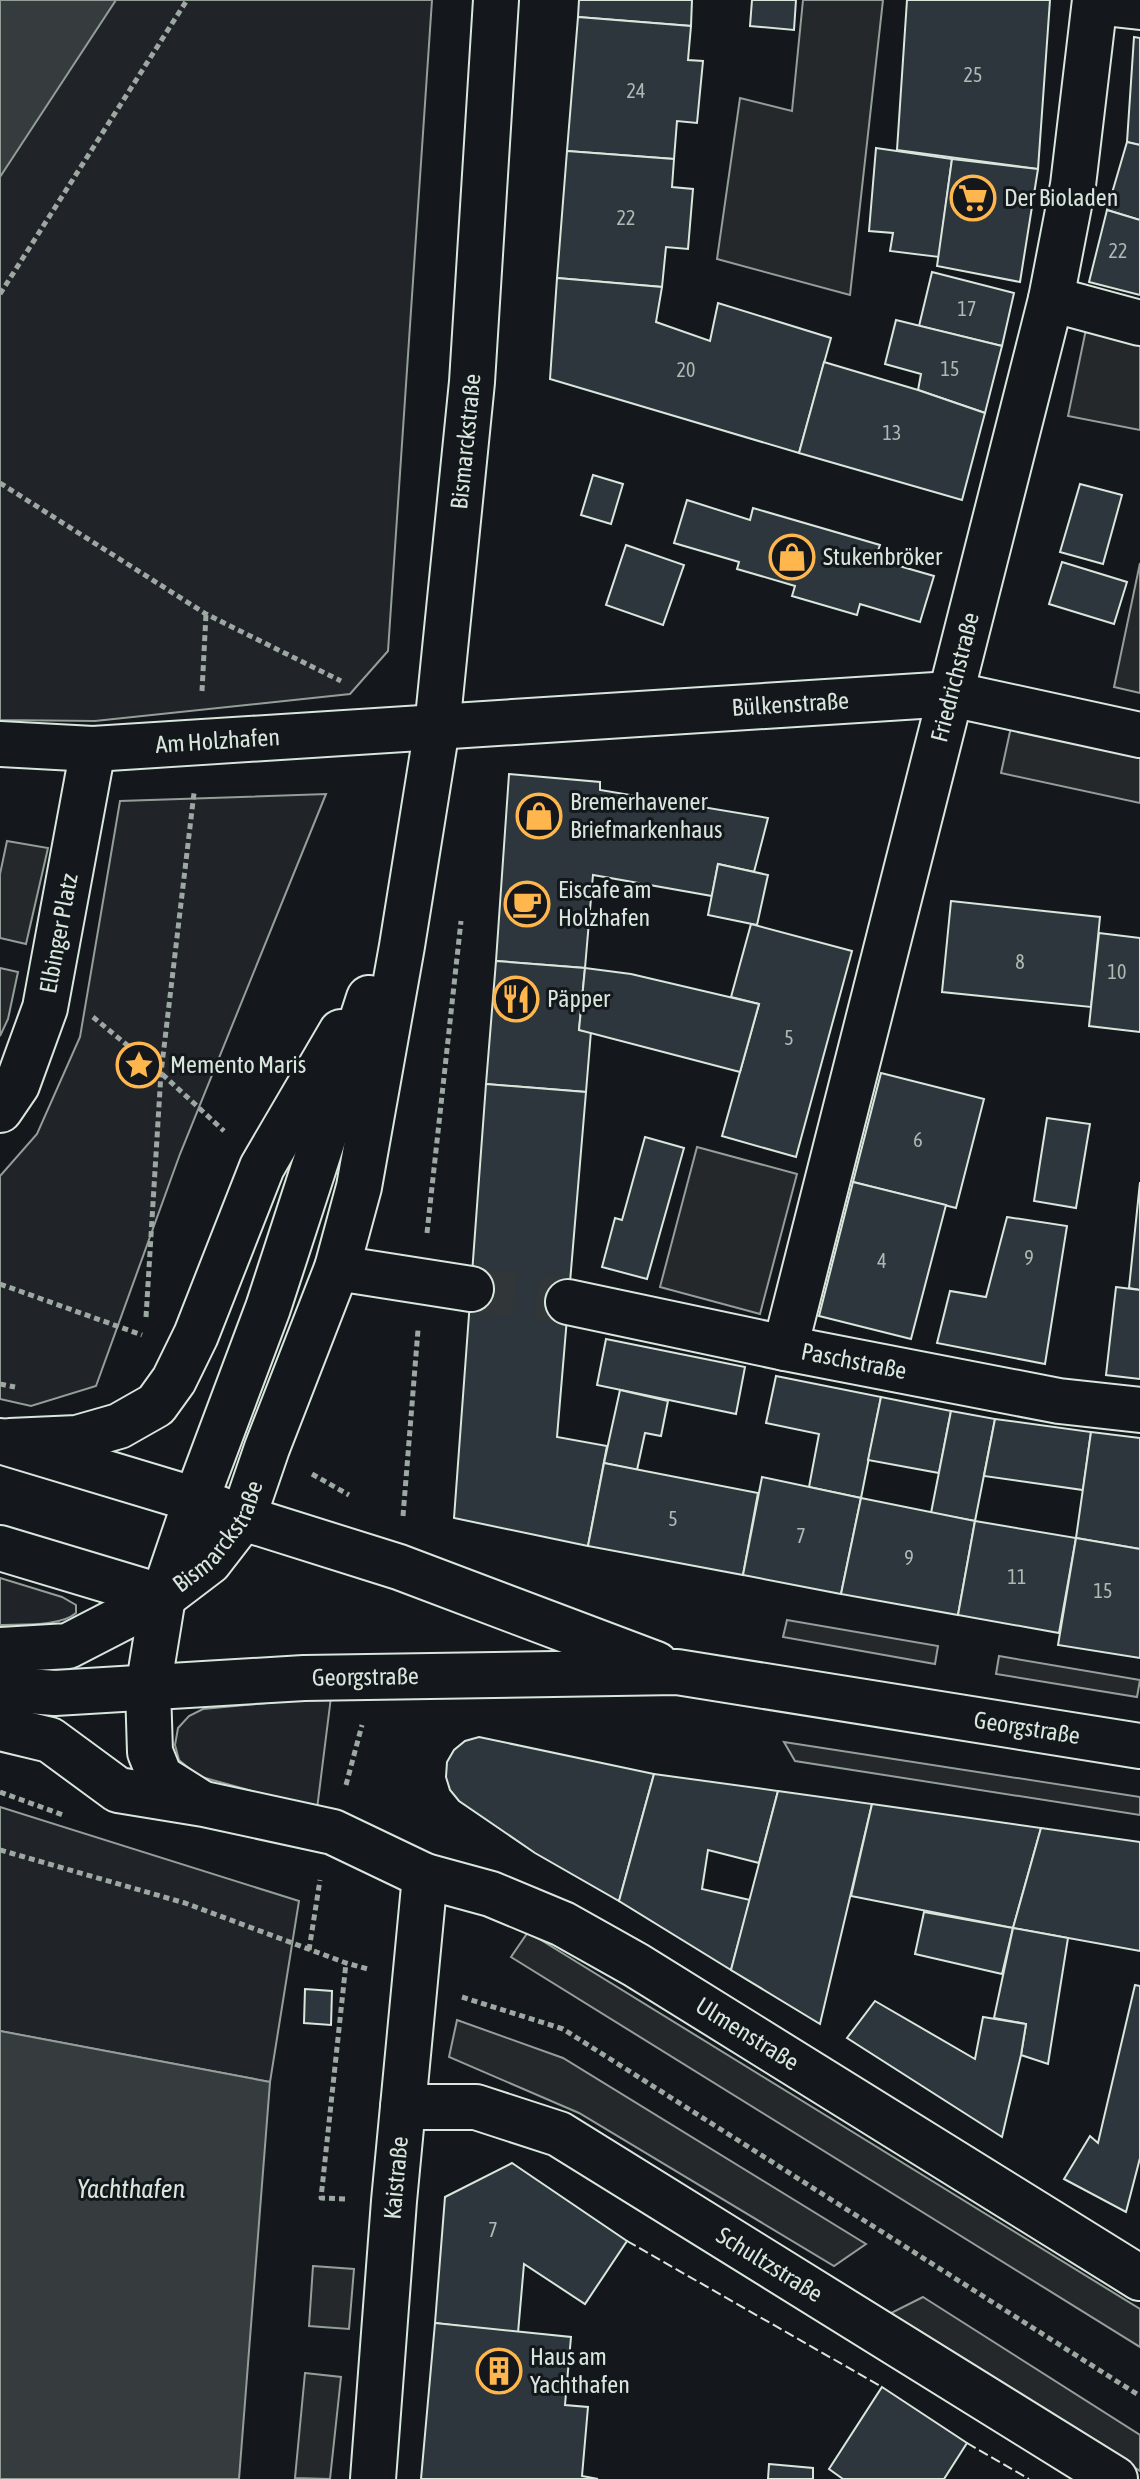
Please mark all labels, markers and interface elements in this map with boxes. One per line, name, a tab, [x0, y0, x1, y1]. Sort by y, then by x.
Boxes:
house number: 25	[964, 63, 982, 86]
house number: 24	[627, 79, 645, 102]
supermarket icon: Der Bioladen	[949, 174, 997, 222]
place label: Der Bioladen	[1004, 184, 1118, 211]
house number: 22	[617, 206, 635, 229]
house number: 22	[1109, 239, 1127, 262]
house number: 17	[958, 297, 976, 320]
house number: 15	[941, 357, 959, 380]
house number: 20	[677, 358, 695, 381]
street label: Bismarckstraße	[445, 373, 485, 510]
house number: 13	[883, 421, 901, 444]
shop icon: Stukenbröker	[768, 533, 816, 581]
place label: Stukenbröker	[823, 543, 943, 570]
street label: Friedrichstraße	[925, 610, 984, 745]
street label: Bülkenstraße	[731, 687, 850, 721]
street label: Am Holzhafen	[155, 723, 281, 758]
place label: Bremerhavener Briefmarkenhaus	[570, 788, 723, 843]
shop icon: Bremerhavener Briefmarkenhaus	[515, 792, 563, 840]
street label: Elbinger Platz	[34, 871, 83, 995]
place label: Eiscafe am Holzhafen	[558, 876, 652, 931]
cafe icon: Eiscafe am Holzhafen	[503, 880, 551, 928]
house number: 8	[1015, 950, 1025, 973]
house number: 10	[1108, 960, 1126, 983]
restaurant icon: Päpper	[492, 975, 540, 1023]
place label: Päpper	[547, 985, 611, 1012]
house number: 5	[784, 1026, 794, 1049]
place icon: Memento Maris	[115, 1041, 163, 1089]
place label: Memento Maris	[170, 1051, 306, 1078]
house number: 6	[913, 1128, 923, 1151]
house number: 9	[1024, 1246, 1034, 1269]
house number: 4	[877, 1249, 887, 1272]
street label: Paschstraße	[799, 1337, 909, 1384]
street label: Bismarckstraße	[167, 1477, 268, 1598]
house number: 5	[668, 1507, 678, 1530]
house number: 7	[796, 1524, 806, 1547]
house number: 9	[904, 1546, 914, 1569]
house number: 11	[1008, 1565, 1026, 1588]
house number: 15	[1094, 1579, 1112, 1602]
street label: Georgstraße	[312, 1662, 419, 1691]
street label: Georgstraße	[972, 1706, 1082, 1749]
street label: Ulmenstraße	[691, 1992, 804, 2076]
street label: Kaistraße	[379, 2135, 413, 2220]
water label: Yachthafen	[77, 2174, 185, 2204]
house number: 7	[488, 2218, 498, 2241]
street label: Schultzstraße	[712, 2221, 828, 2307]
place label: Haus am Yachthafen	[530, 2343, 630, 2398]
building icon: Haus am Yachthafen	[475, 2347, 523, 2395]

